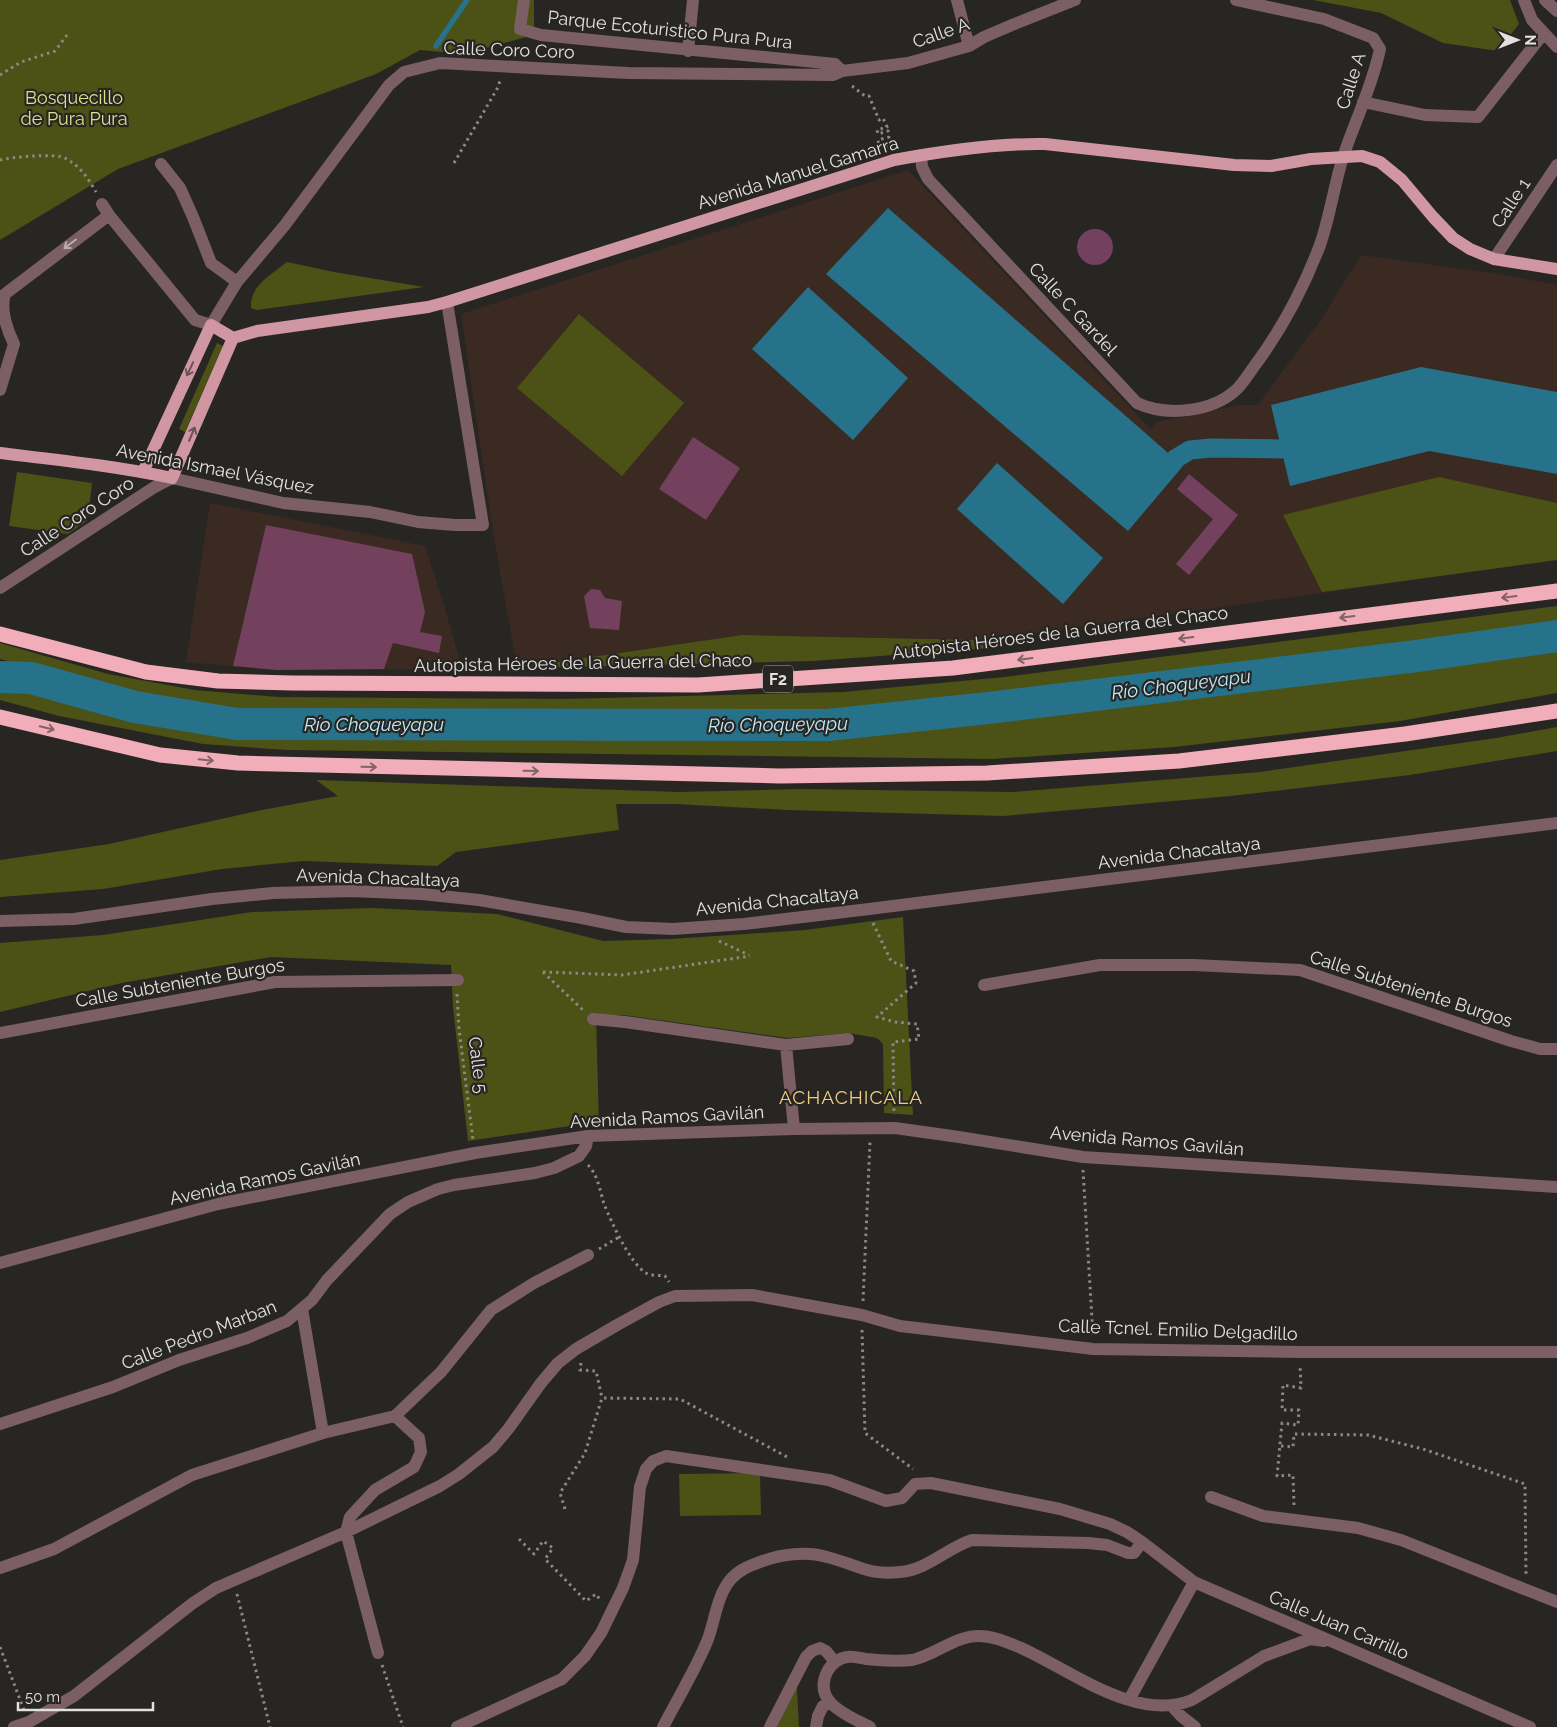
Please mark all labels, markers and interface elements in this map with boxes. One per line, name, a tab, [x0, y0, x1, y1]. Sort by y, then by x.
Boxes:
street label: Parque Ecoturistico Pura Pura	[547, 6, 794, 53]
street label: Calle A	[910, 13, 972, 52]
north arrow	[1492, 15, 1542, 65]
text: N	[1522, 35, 1538, 45]
street label: Calle Coro Coro	[443, 37, 575, 62]
street label: Calle A	[1331, 50, 1370, 112]
park label: Bosquecillo de Pura Pura	[21, 87, 127, 129]
street label: Avenida Manuel Gamarra	[695, 132, 901, 213]
street label: Calle 1	[1487, 174, 1534, 231]
one-way arrow	[63, 239, 77, 249]
street label: Calle C Gardel	[1025, 258, 1122, 360]
one-way arrow	[185, 361, 194, 376]
one-way arrow	[187, 427, 197, 442]
street label: Avenida Ismael Vásquez	[115, 439, 316, 498]
street label: Calle Coro Coro	[16, 472, 138, 561]
one-way arrow	[1501, 592, 1517, 602]
street label: Autopista Héroes de la Guerra del Chaco	[891, 601, 1229, 664]
one-way arrow	[1340, 613, 1356, 623]
one-way arrow	[1179, 633, 1195, 643]
street label: Autopista Héroes de la Guerra del Chaco	[414, 649, 753, 676]
one-way arrow	[1017, 654, 1033, 664]
water label: Río Choqueyapu	[1110, 665, 1252, 703]
road number: F2	[763, 666, 793, 692]
water label: Río Choqueyapu	[708, 712, 848, 736]
water label: Río Choqueyapu	[304, 713, 444, 735]
one-way arrow	[39, 724, 55, 733]
one-way arrow	[198, 755, 214, 765]
one-way arrow	[360, 762, 376, 771]
one-way arrow	[523, 766, 539, 775]
street label: Avenida Chacaltaya	[1096, 832, 1261, 873]
street label: Avenida Chacaltaya	[296, 864, 460, 891]
street label: Avenida Chacaltaya	[695, 882, 859, 919]
street label: Calle Subteniente Burgos	[1307, 946, 1515, 1031]
street label: Calle Subteniente Burgos	[74, 954, 286, 1011]
street label: Calle 5	[465, 1035, 492, 1095]
district label: ACHACHICALA	[779, 1086, 923, 1108]
street label: Avenida Ramos Gavilán	[569, 1101, 765, 1132]
street label: Avenida Ramos Gavilán	[1049, 1122, 1245, 1159]
street label: Avenida Ramos Gavilán	[168, 1148, 362, 1209]
street label: Calle Pedro Marban	[118, 1295, 279, 1374]
street label: Calle Tcnel. Emilio Delgadillo	[1058, 1315, 1298, 1344]
street label: Calle Juan Carrillo	[1266, 1586, 1413, 1664]
scale bar	[18, 1680, 152, 1712]
text: 50 m	[25, 1688, 60, 1706]

